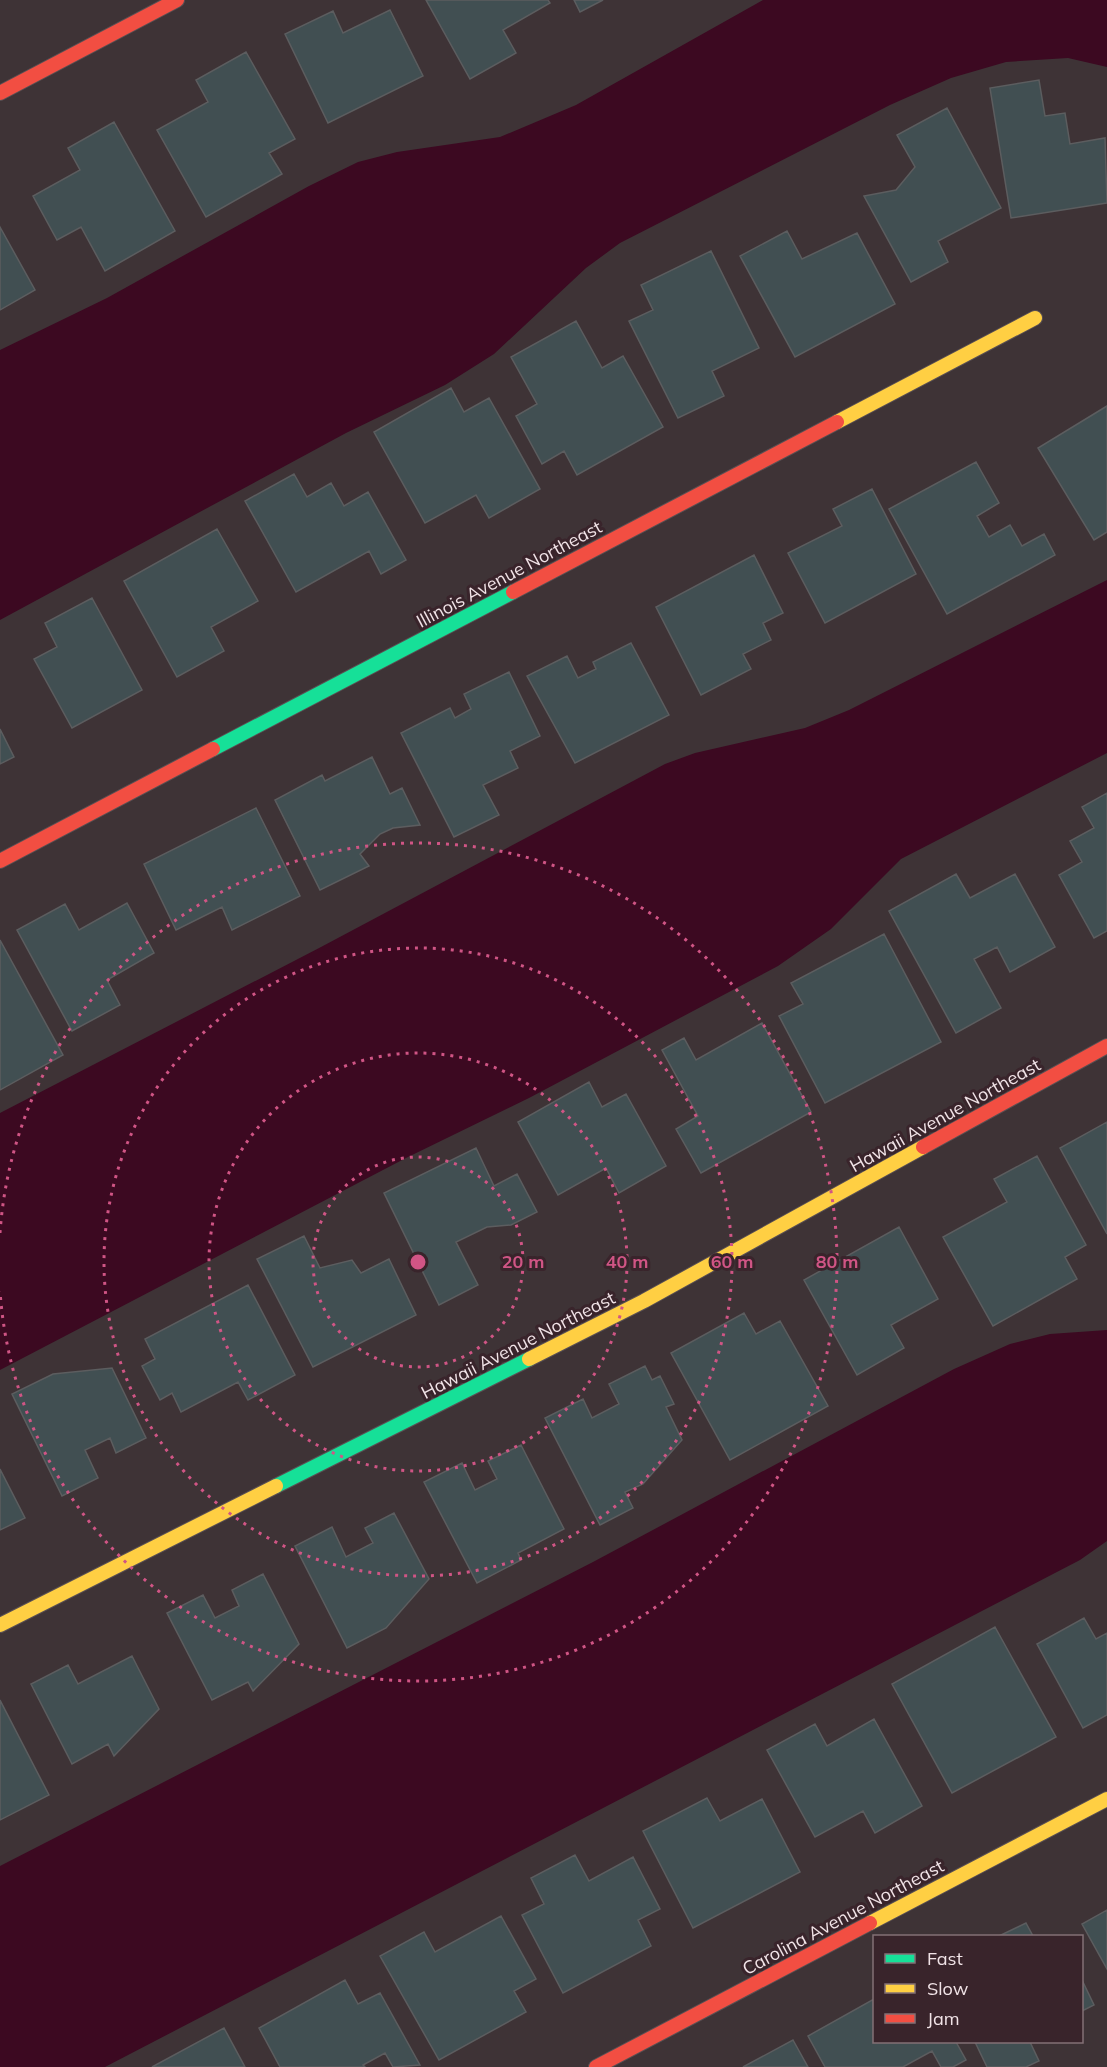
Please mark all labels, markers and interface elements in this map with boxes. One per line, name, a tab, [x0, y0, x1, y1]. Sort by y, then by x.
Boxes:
street label: Illinois Avenue Northeast	[412, 515, 606, 633]
street label: Hawaii Avenue Northeast	[846, 1053, 1044, 1177]
text: 20 m	[502, 1250, 544, 1273]
text: 40 m	[606, 1250, 648, 1273]
text: 60 m	[711, 1250, 753, 1273]
text: 80 m	[816, 1250, 858, 1273]
centre of rings	[408, 1252, 428, 1272]
street label: Hawaii Avenue Northeast	[417, 1286, 619, 1404]
street label: Carolina Avenue Northeast	[738, 1854, 948, 1980]
legend	[873, 1935, 1083, 2043]
text: Fast	[927, 1947, 963, 1970]
text: Slow	[927, 1977, 969, 2000]
text: Jam	[927, 2007, 960, 2030]

